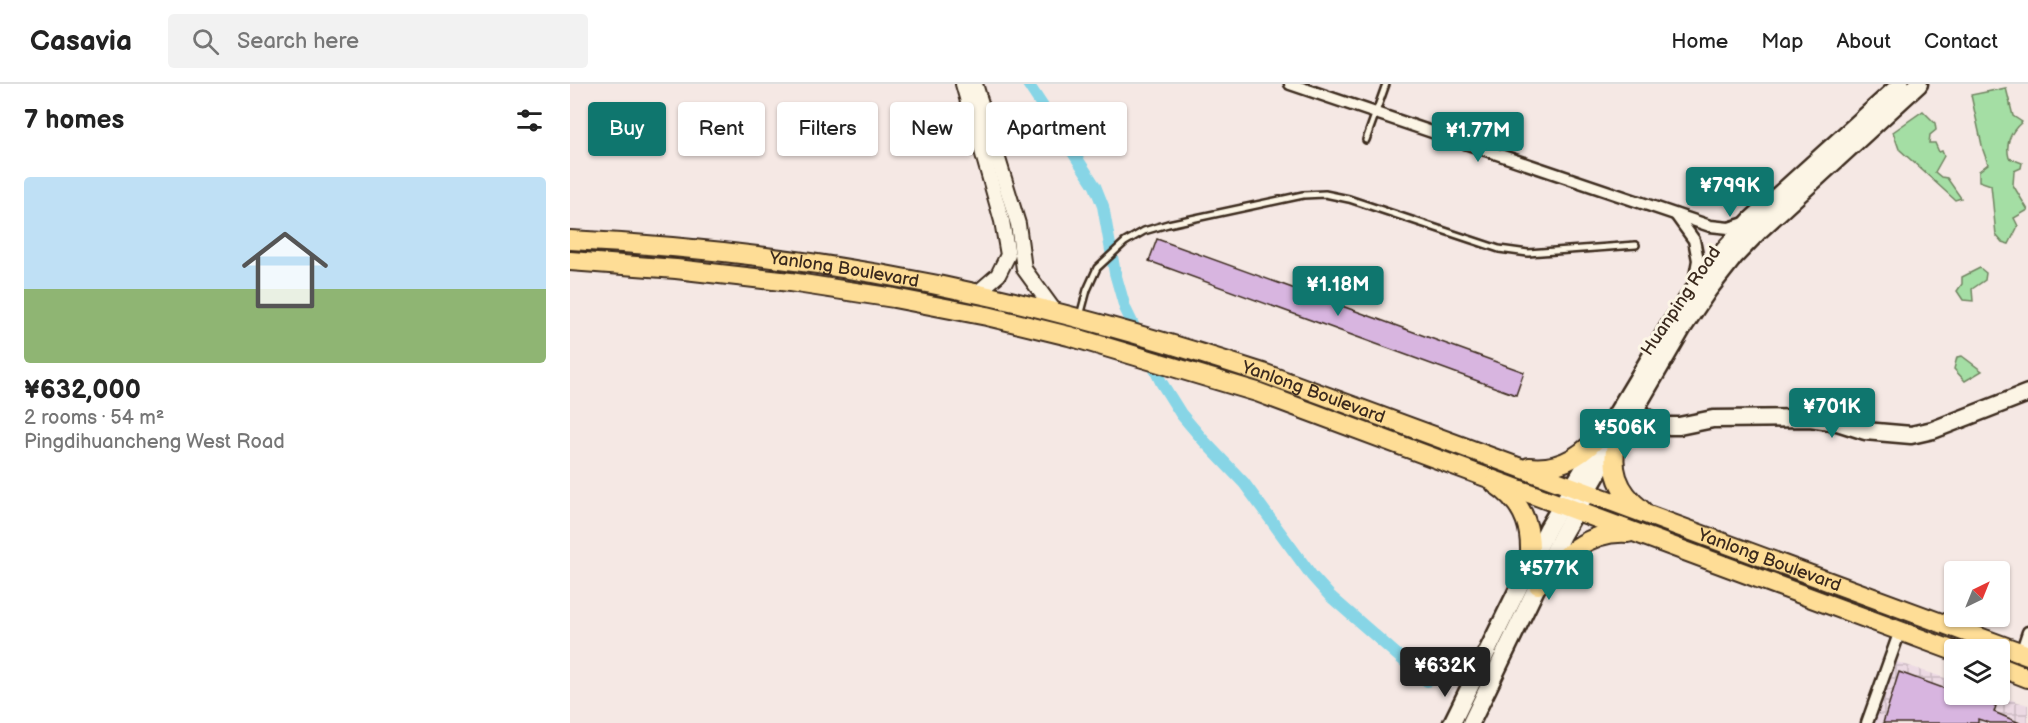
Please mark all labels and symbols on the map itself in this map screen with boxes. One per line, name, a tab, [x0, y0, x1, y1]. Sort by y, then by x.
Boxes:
pin: ¥1.77M	[1429, 112, 1527, 163]
pin: ¥799K	[1688, 167, 1772, 218]
street label: Huanping Road	[1637, 242, 1725, 360]
street label: Yanlong Boulevard	[767, 247, 921, 292]
pin: ¥1.18M	[1289, 266, 1387, 317]
street label: Yanlong Boulevard	[1238, 356, 1388, 428]
pin: ¥701K	[1790, 388, 1874, 439]
pin: ¥506K	[1583, 409, 1667, 460]
street label: Yanlong Boulevard	[1694, 523, 1844, 596]
pin: ¥577K	[1507, 550, 1591, 601]
north arrow	[1944, 561, 2010, 627]
pin: ¥632K	[1403, 647, 1487, 698]

